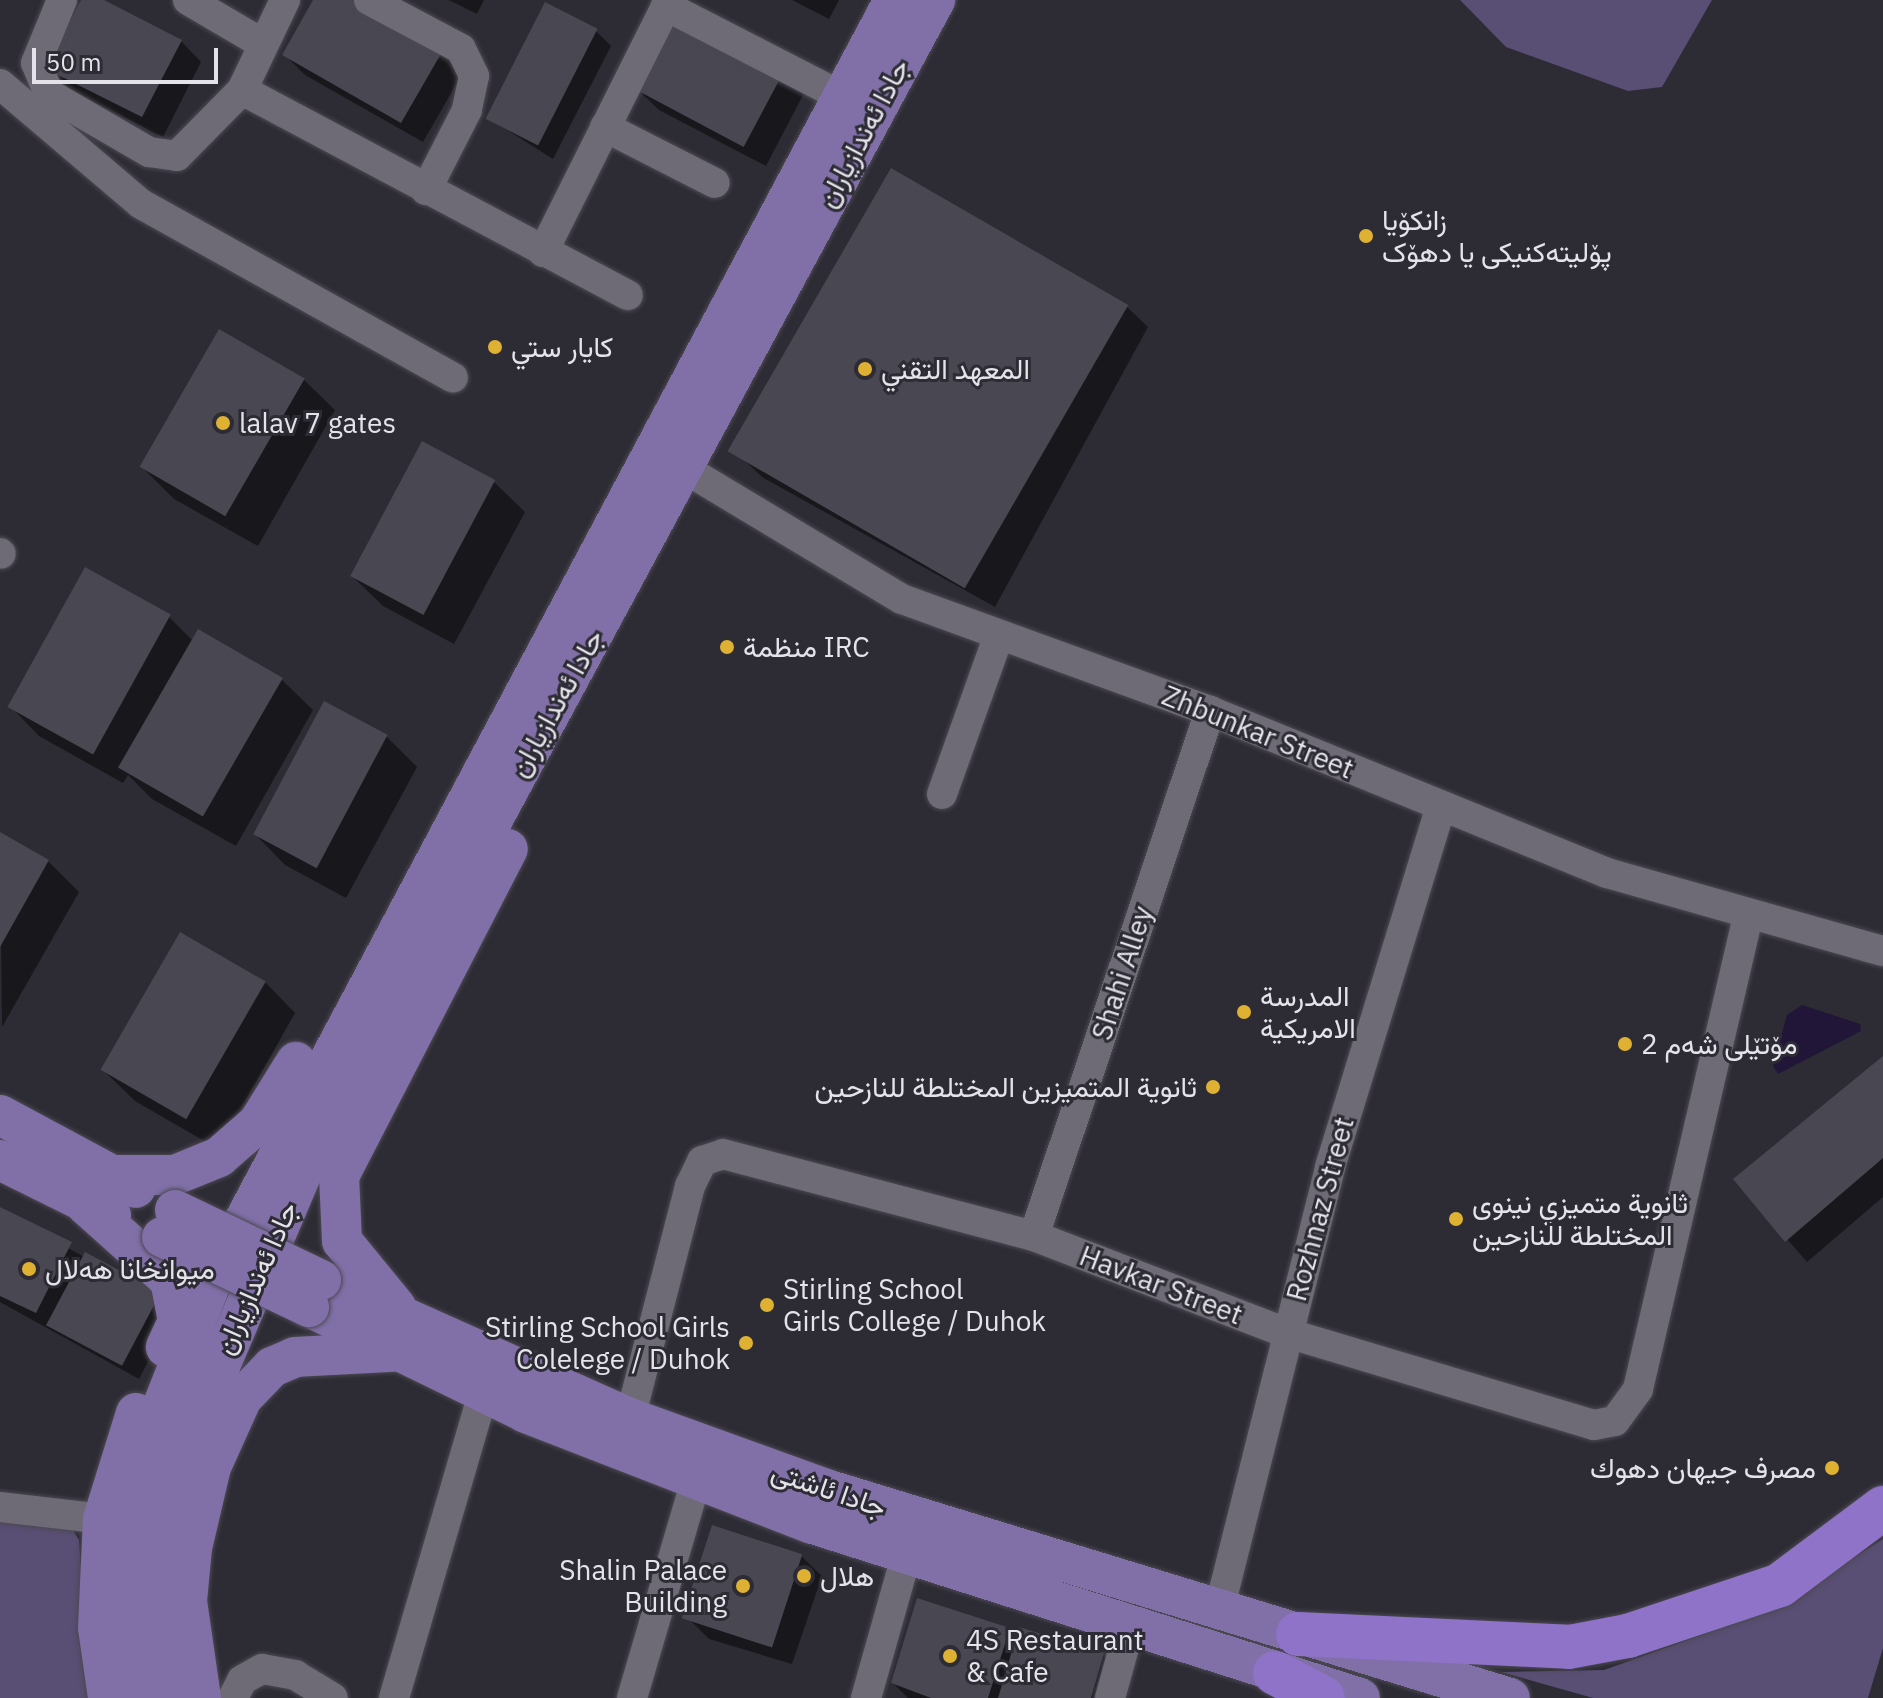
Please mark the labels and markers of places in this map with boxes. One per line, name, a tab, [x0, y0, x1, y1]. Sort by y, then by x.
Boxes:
place label: زانکۆیا پۆلیتەکنیکی یا دهۆک	[1382, 203, 1612, 269]
marker: زانکۆیا پۆلیتەکنیکی یا دهۆک	[1357, 227, 1375, 245]
place label: كايار ستي	[511, 330, 613, 364]
marker: كايار ستي	[486, 338, 504, 356]
place label: المعهد التقني	[881, 352, 1030, 386]
marker: المعهد التقني	[856, 360, 874, 378]
place label: lalav 7 gates	[239, 406, 396, 440]
marker: lalav 7 gates	[214, 414, 232, 432]
place label: منظمة IRC	[743, 630, 870, 664]
marker: منظمة IRC	[718, 638, 736, 656]
place label: المدرسة الامريكية	[1260, 979, 1356, 1045]
marker: المدرسة الامريكية	[1235, 1003, 1253, 1021]
place label: مۆتێلی شەم 2	[1641, 1027, 1797, 1061]
marker: مۆتێلی شەم 2	[1616, 1035, 1634, 1053]
place label: ثانوية المتميزين المختلطة للنازحين	[814, 1070, 1197, 1104]
marker: ثانوية المتميزين المختلطة للنازحين	[1204, 1078, 1222, 1096]
place label: ثانوية متميزي نينوى المختلطة للنازحين	[1472, 1186, 1688, 1252]
marker: ثانوية متميزي نينوى المختلطة للنازحين	[1447, 1210, 1465, 1228]
place label: میوانخانا هەلال	[45, 1252, 215, 1286]
marker: میوانخانا هەلال	[20, 1260, 38, 1278]
place label: Stirling School Girls College / Duhok	[783, 1272, 1046, 1338]
marker: Stirling School Girls College / Duhok	[758, 1296, 776, 1314]
place label: Stirling School Girls Colelege / Duhok	[485, 1310, 730, 1376]
marker: Stirling School Girls Colelege / Duhok	[737, 1334, 755, 1352]
place label: مصرف جيهان دهوك	[1590, 1451, 1816, 1485]
marker: مصرف جيهان دهوك	[1823, 1459, 1841, 1477]
place label: Shalin Palace Building	[559, 1553, 727, 1619]
place label: هلال	[820, 1559, 874, 1593]
marker: هلال	[795, 1567, 813, 1585]
marker: Shalin Palace Building	[734, 1577, 752, 1595]
place label: 4S Restaurant & Cafe	[966, 1623, 1144, 1689]
marker: 4S Restaurant & Cafe	[941, 1647, 959, 1665]

